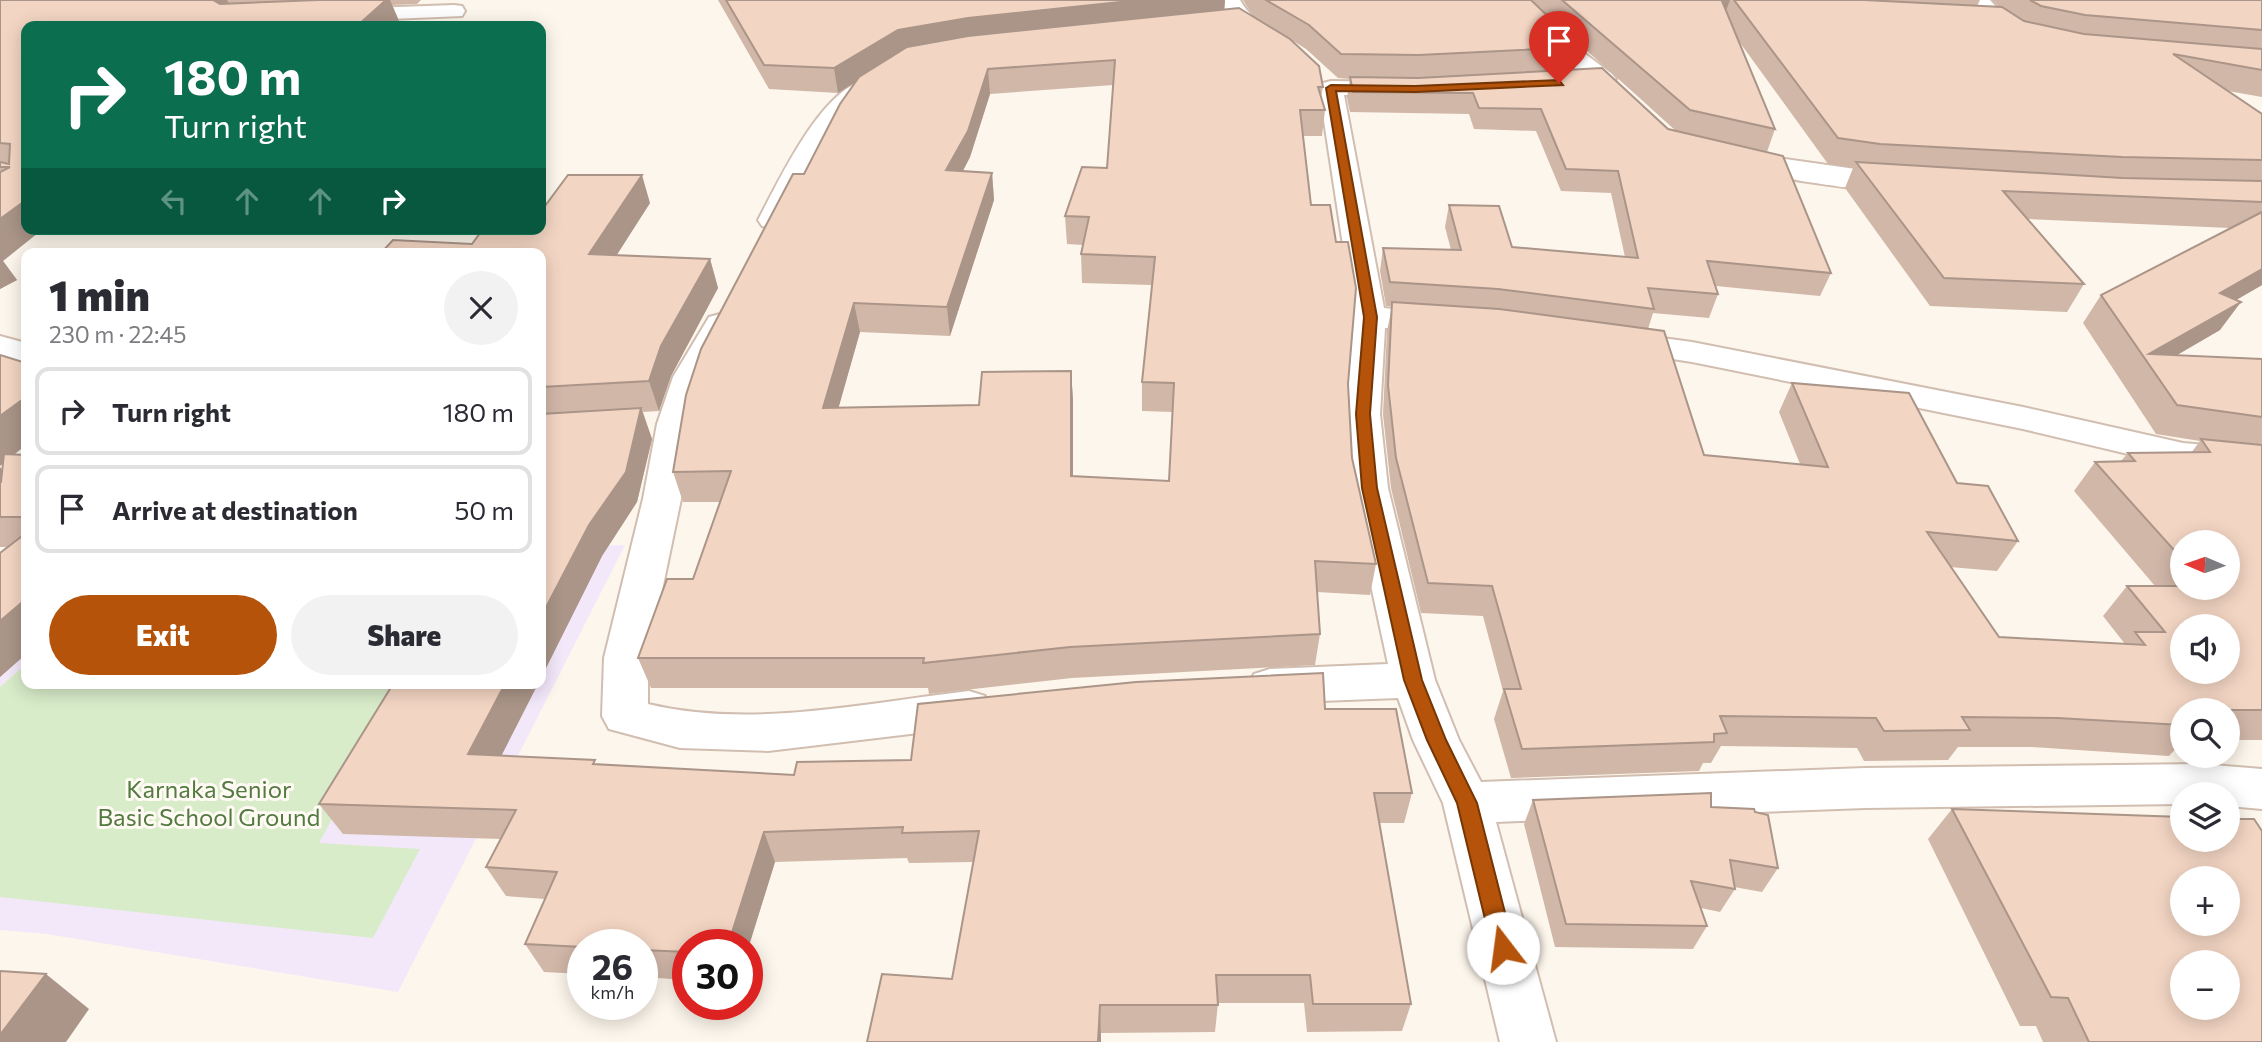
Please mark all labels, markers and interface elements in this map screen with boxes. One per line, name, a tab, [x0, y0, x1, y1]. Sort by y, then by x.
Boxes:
pin	[1529, 11, 1589, 83]
icon: arrive	[1540, 22, 1578, 60]
text: 180 m	[164, 45, 301, 105]
icon: right	[49, 49, 140, 140]
text: Turn right	[164, 105, 307, 145]
icon: left	[155, 182, 193, 220]
icon: ahead	[228, 182, 266, 220]
icon: ahead	[301, 182, 339, 220]
icon: right	[374, 182, 412, 220]
text: 1 min	[49, 268, 150, 320]
button: close	[444, 271, 518, 345]
text: 230 m · 22:45	[49, 320, 187, 348]
icon: right	[53, 392, 91, 430]
text: Turn right	[112, 396, 231, 427]
text: 180 m	[442, 396, 514, 427]
icon: arrive	[53, 490, 91, 528]
text: Arrive at destination	[112, 494, 358, 525]
text: 50 m	[454, 494, 514, 525]
north arrow	[2170, 530, 2240, 600]
map controls	[2170, 530, 2240, 1020]
button: Exit	[49, 595, 277, 675]
button: Share	[291, 595, 518, 675]
button: sound	[2170, 614, 2240, 684]
button: search	[2170, 698, 2240, 768]
park label: Karnaka Senior Basic School Ground	[98, 774, 320, 831]
button: layers	[2170, 782, 2240, 852]
button: +	[2170, 866, 2240, 936]
position arrow	[1466, 911, 1540, 985]
speed limit sign: 30	[672, 929, 763, 1020]
text: 26	[592, 944, 633, 987]
button: −	[2170, 950, 2240, 1020]
text: km/h	[591, 981, 634, 1003]

